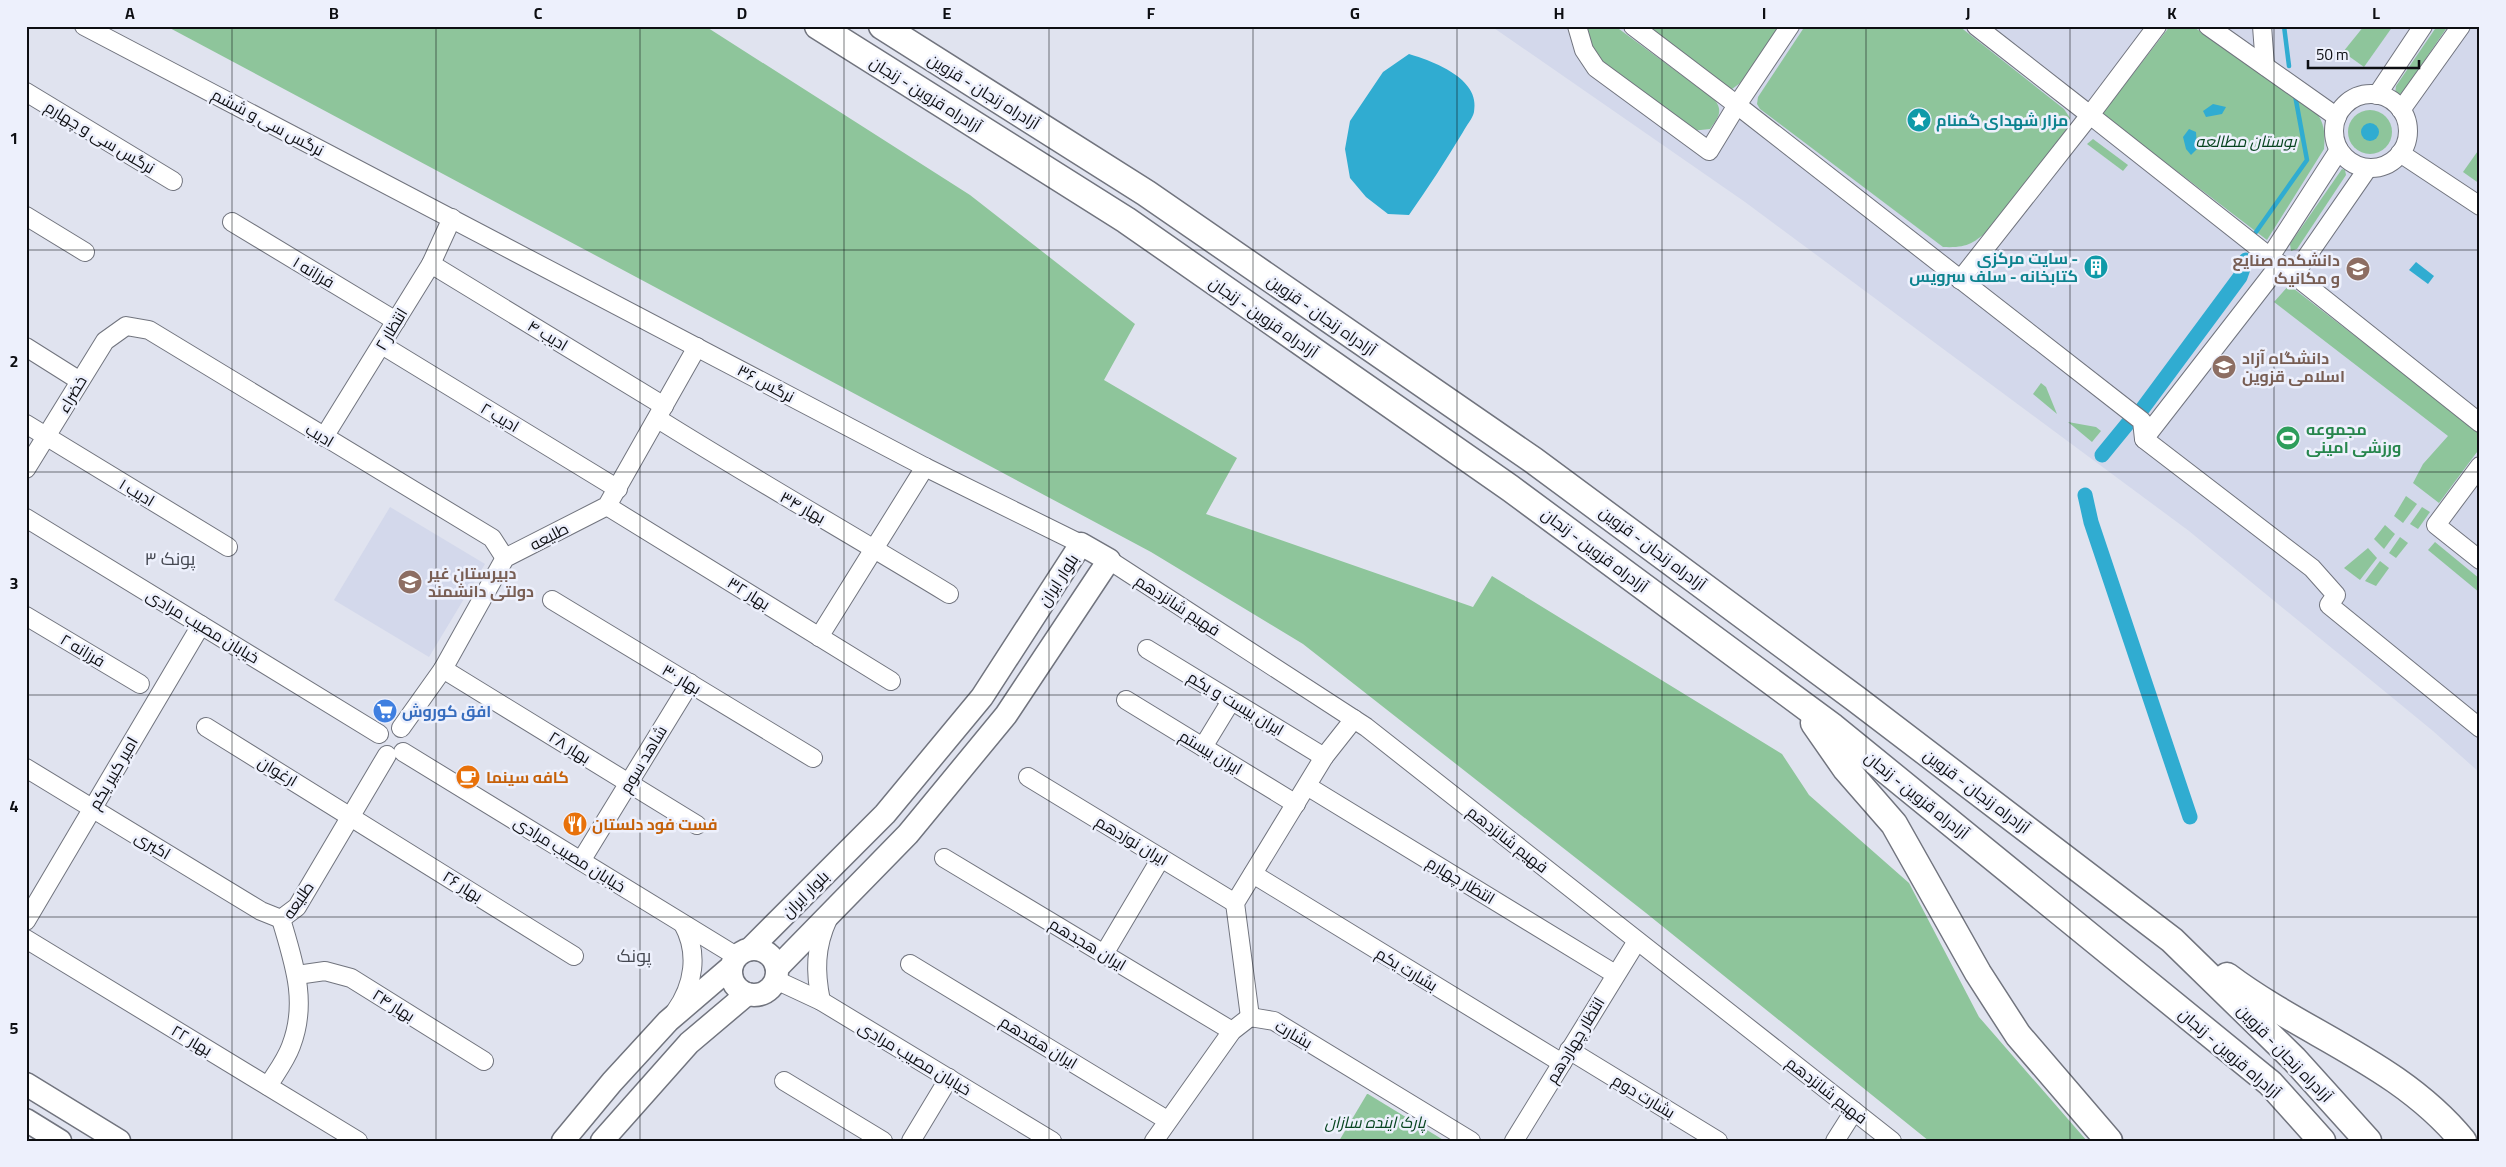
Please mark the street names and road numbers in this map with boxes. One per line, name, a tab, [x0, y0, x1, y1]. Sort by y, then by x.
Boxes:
street label: آزادراه زنجان - قزوین	[922, 44, 1047, 138]
street label: آزادراه قزوین - زنجان	[864, 47, 989, 141]
street label: نرگس سی و ششم	[206, 80, 330, 164]
street label: نرگس سی و چهارم	[39, 92, 161, 182]
street label: فرزانه ۱	[287, 248, 341, 296]
street label: آزادراه زنجان - قزوین	[1261, 266, 1384, 364]
street label: آزادراه قزوین - زنجان	[1203, 268, 1326, 366]
street label: انتظار ۲	[366, 301, 416, 357]
street label: ادیب ۴	[522, 311, 574, 359]
street label: نرگس ۳۶	[732, 355, 800, 411]
street label: خضراء	[49, 369, 95, 419]
street label: ادیب ۲	[475, 393, 525, 441]
street label: ادیب	[300, 415, 340, 455]
street label: ادیب ۱	[113, 469, 161, 515]
street label: بهار ۳۴	[774, 482, 832, 532]
street label: آزادراه زنجان - قزوین	[1593, 497, 1714, 599]
street label: آزادراه قزوین - زنجان	[1535, 499, 1656, 601]
street label: طلیعه	[524, 513, 574, 559]
street label: بلوار ایران	[1029, 547, 1087, 613]
street label: فهیم شانزدهم	[1129, 566, 1227, 644]
street label: بهار ۳۲	[721, 568, 777, 618]
street label: خیابان مصیب مرادی	[140, 580, 266, 672]
street label: فرزانه ۲	[54, 625, 112, 675]
street label: بهار ۳۰	[656, 655, 708, 703]
street label: ایران بیست و یکم	[1182, 662, 1290, 744]
street label: شاهد سوم	[611, 719, 675, 799]
street label: ایران بیستم	[1173, 721, 1249, 783]
street label: بهار ۲۸	[543, 722, 597, 772]
street label: امیر کبیر یکم	[80, 731, 146, 815]
street label: آزادراه زنجان - قزوین	[1917, 740, 2038, 842]
street label: آزادراه قزوین - زنجان	[1858, 743, 1977, 847]
street label: ارغوان	[252, 747, 304, 795]
street label: فهیم شانزدهم	[1461, 797, 1555, 881]
street label: ایران نوزدهم	[1090, 806, 1174, 874]
street label: خیابان مصیب مرادی	[508, 807, 632, 901]
street label: اکبری	[129, 822, 177, 868]
street label: انتظار چهارم	[1421, 848, 1501, 912]
street label: بهار ۲۶	[437, 862, 489, 910]
street label: بلوار ایران	[774, 863, 836, 925]
street label: طلیعه	[274, 875, 322, 925]
street label: ایران هجدهم	[1043, 909, 1133, 979]
street label: بشارت یکم	[1370, 939, 1444, 999]
street label: بهار ۲۴	[366, 980, 422, 1030]
street label: انتظار چهاردهم	[1537, 991, 1613, 1089]
street label: آزادراه زنجان - قزوین	[2230, 996, 2341, 1110]
street label: آزادراه قزوین - زنجان	[2172, 1000, 2289, 1107]
street label: ایران هفدهم	[994, 1007, 1084, 1077]
street label: بشارت	[1269, 1011, 1319, 1057]
street label: خیابان مصیب مرادی	[852, 1012, 978, 1104]
street label: بهار ۲۲	[165, 1016, 219, 1064]
street label: فهیم شانزدهم	[1780, 1048, 1874, 1132]
street label: بشارت دوم	[1606, 1065, 1682, 1127]

